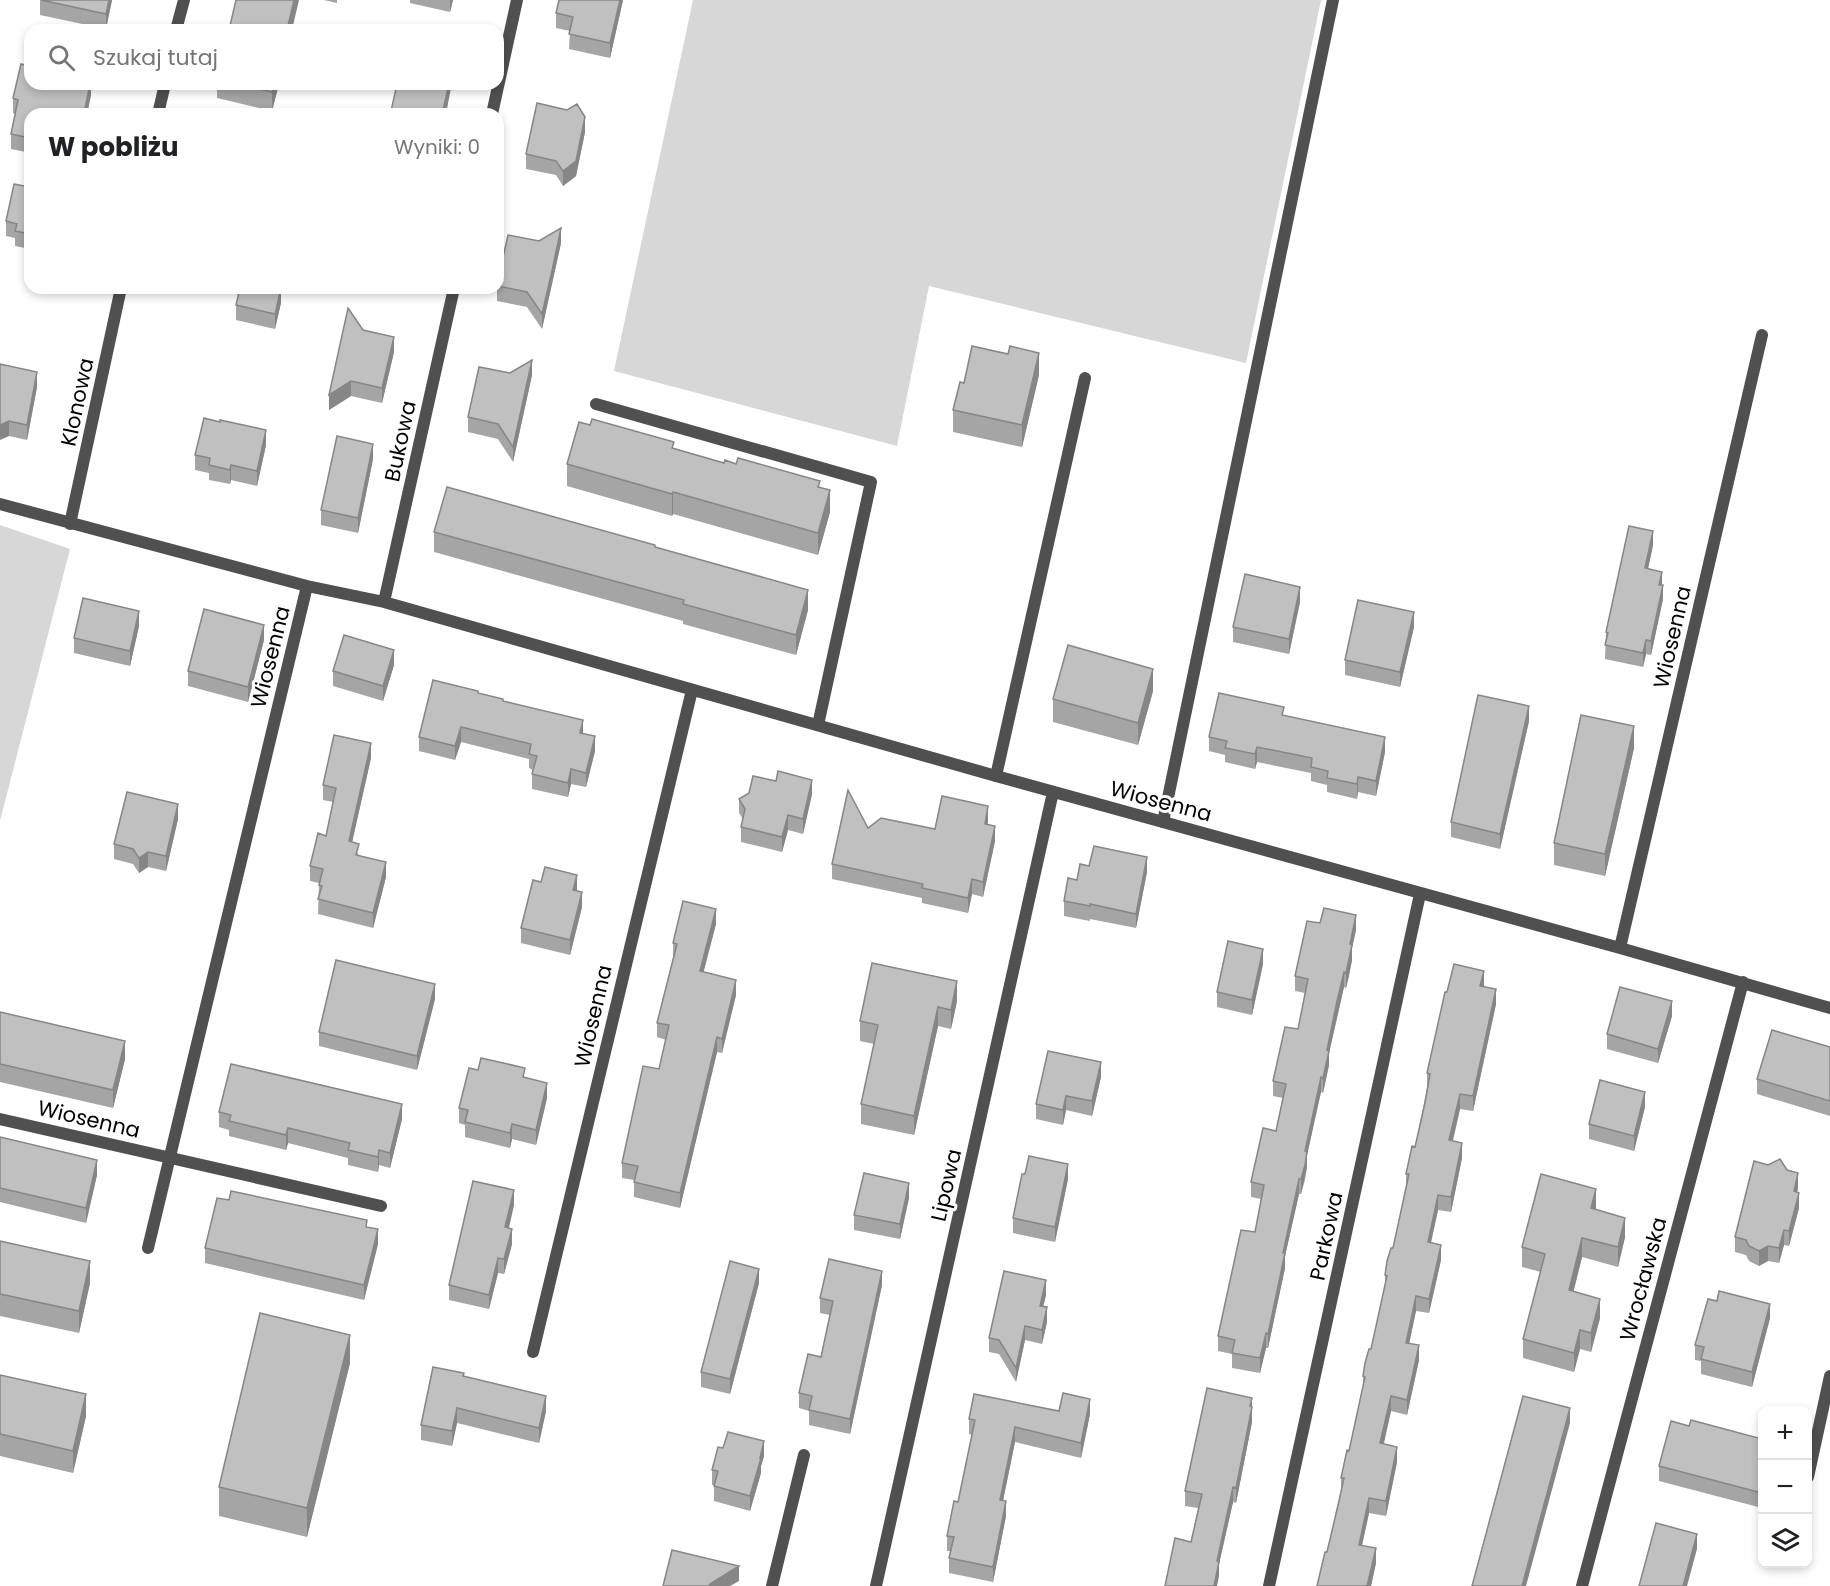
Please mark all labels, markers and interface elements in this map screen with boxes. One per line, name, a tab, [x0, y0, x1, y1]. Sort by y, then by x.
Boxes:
search box	[24, 24, 504, 90]
icon: search	[45, 41, 78, 74]
text: Szukaj tutaj	[93, 42, 218, 73]
text: W pobliżu	[48, 129, 179, 165]
text: Wyniki: 0	[394, 133, 480, 161]
street label: Klonowa	[54, 355, 100, 449]
street label: Bukowa	[377, 398, 423, 484]
street label: Wiosenna	[1646, 583, 1698, 691]
street label: Wiosenna	[243, 603, 297, 711]
street label: Wiosenna	[1107, 774, 1215, 828]
street label: Wiosenna	[567, 962, 619, 1070]
street label: Wiosenna	[35, 1093, 143, 1145]
street label: Lipowa	[924, 1146, 968, 1224]
street label: Parkowa	[1302, 1189, 1350, 1283]
street label: Wrocławska	[1613, 1214, 1673, 1344]
map controls	[1758, 1406, 1812, 1568]
button: +	[1758, 1406, 1812, 1460]
button: −	[1758, 1460, 1812, 1514]
button: layers	[1758, 1514, 1812, 1568]

